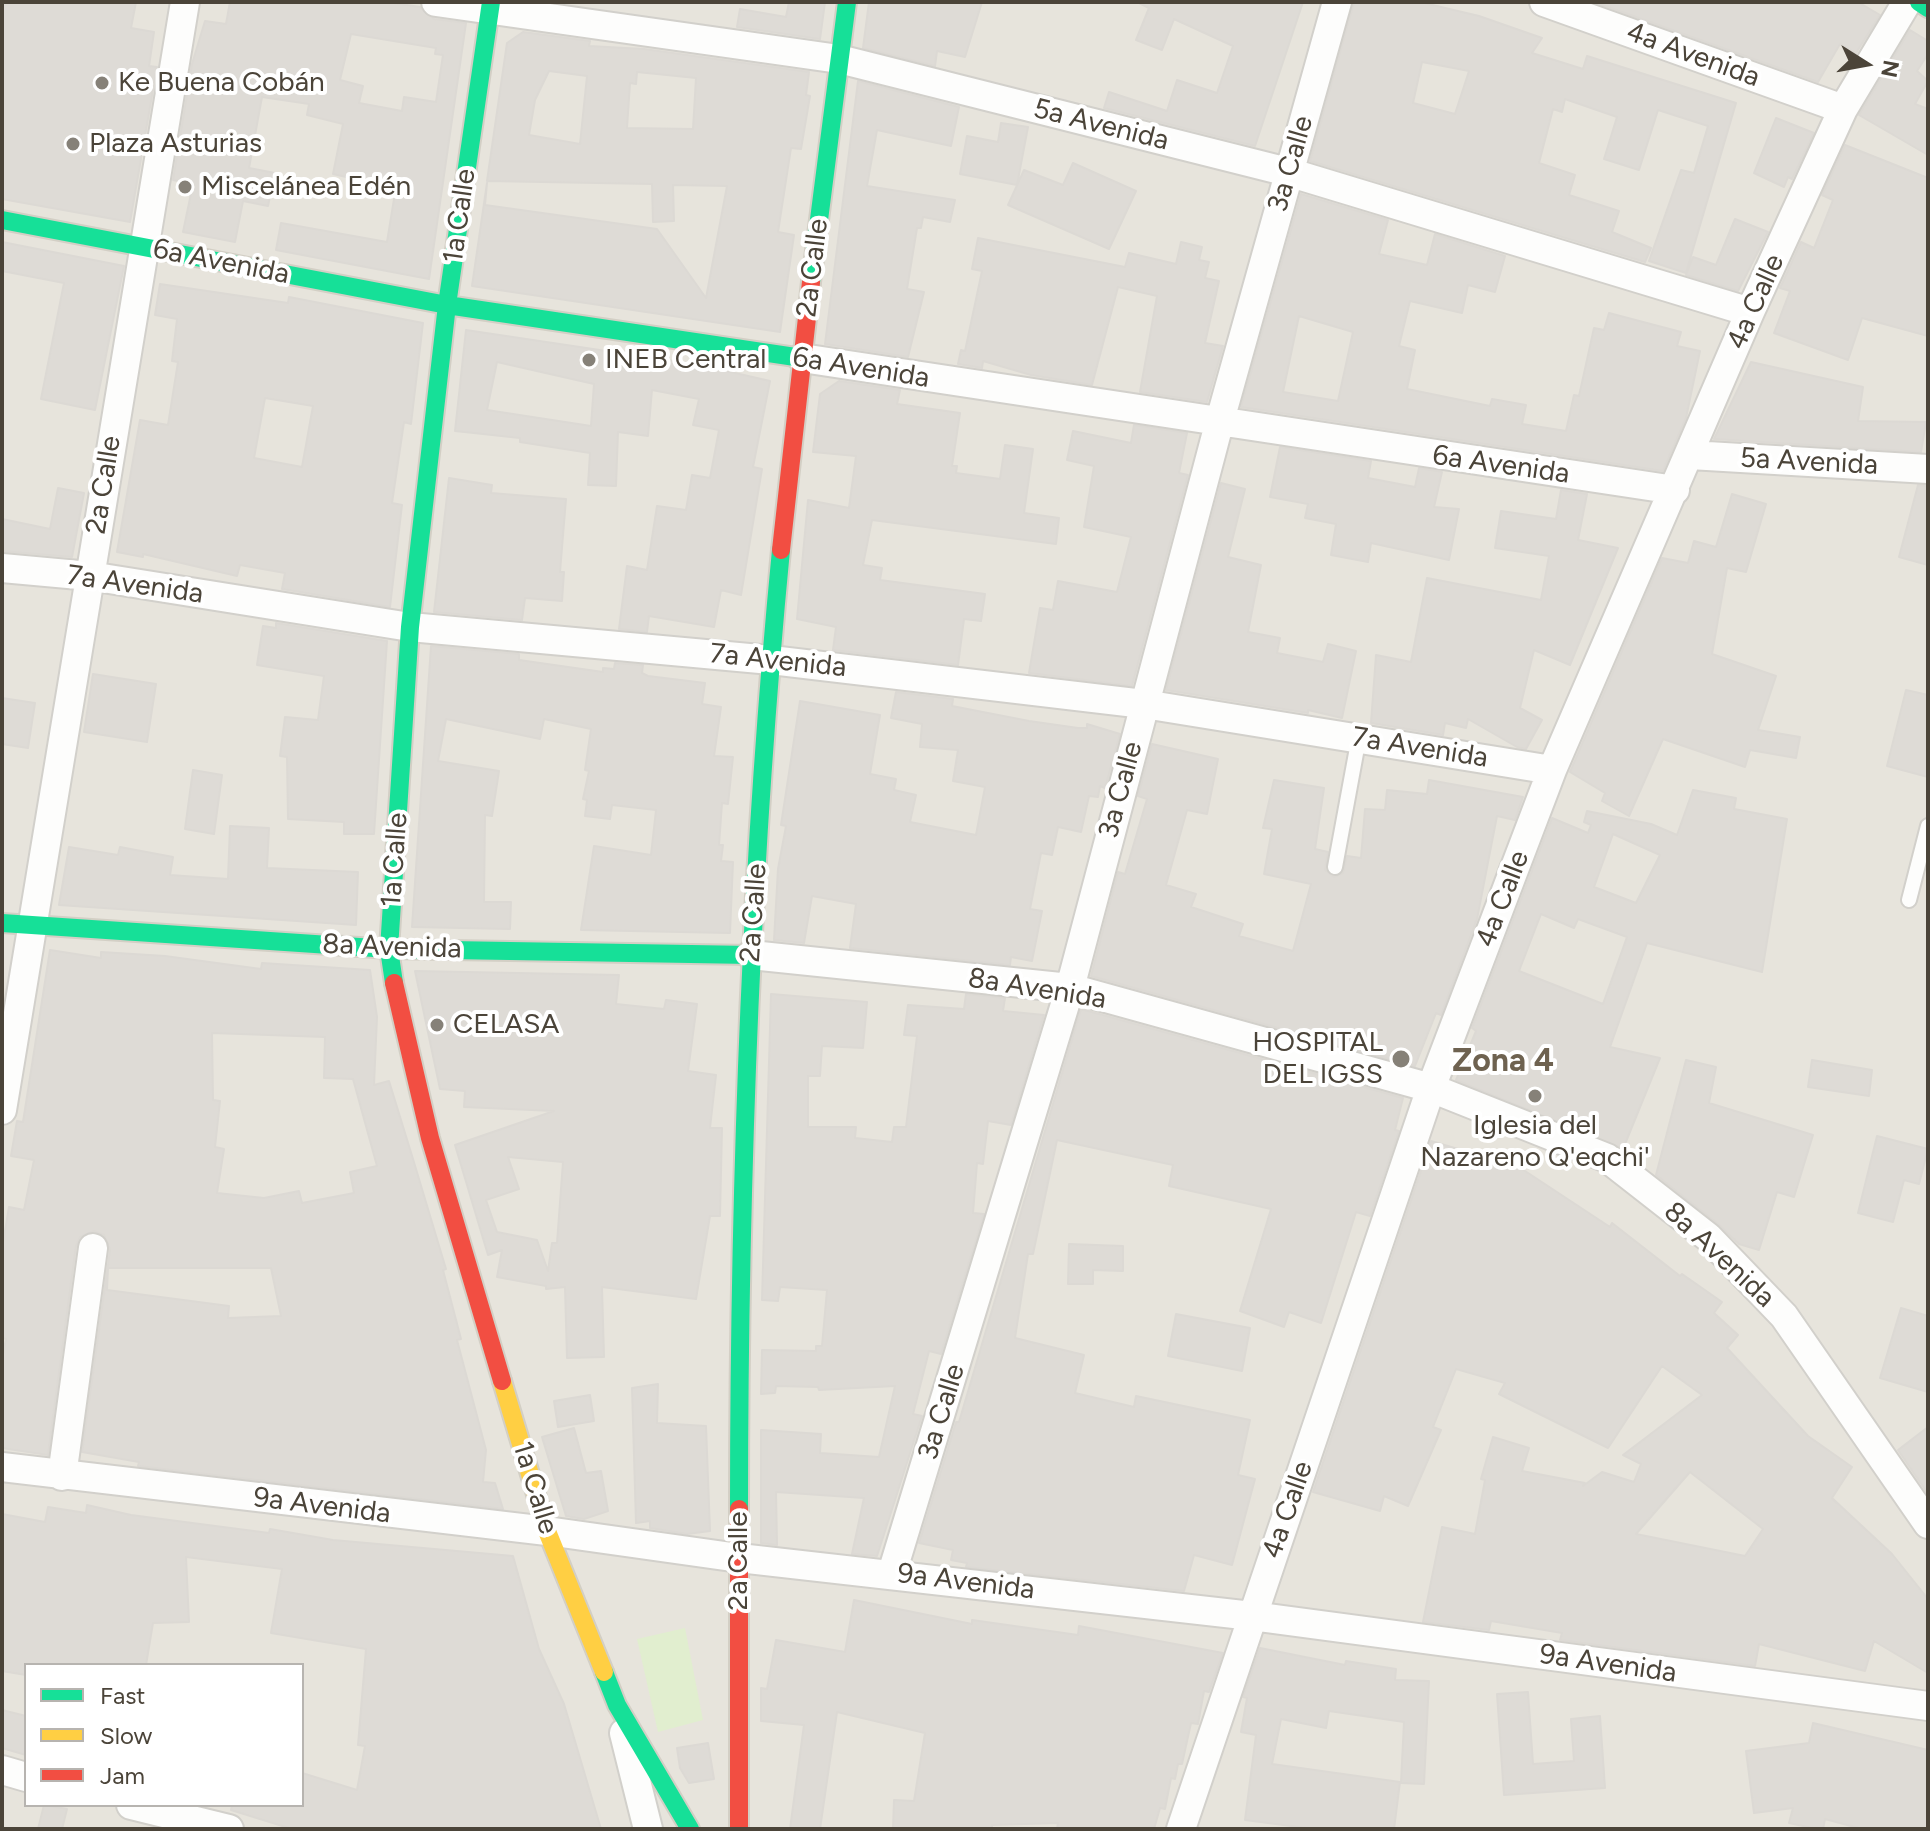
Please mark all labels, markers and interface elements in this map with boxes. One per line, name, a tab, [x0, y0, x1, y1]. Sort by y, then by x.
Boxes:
street label: 4a Avenida	[1622, 15, 1764, 95]
north arrow	[1826, 24, 1906, 104]
text: N	[1875, 58, 1905, 80]
place label: Ke Buena Cobán	[118, 66, 325, 100]
marker: Ke Buena Cobán	[93, 74, 111, 92]
street label: 5a Avenida	[1030, 92, 1172, 158]
street label: 3a Calle	[1261, 112, 1321, 216]
place label: Plaza Asturias	[89, 127, 262, 161]
marker: Plaza Asturias	[64, 135, 82, 153]
street label: 1a Calle	[437, 167, 483, 265]
place label: Miscelánea Edén	[201, 170, 411, 204]
marker: Miscelánea Edén	[176, 178, 194, 196]
street label: 2a Calle	[790, 217, 836, 319]
street label: 6a Avenida	[150, 232, 292, 292]
street label: 4a Calle	[1720, 249, 1792, 355]
street label: 6a Avenida	[790, 341, 932, 395]
place label: INEB Central	[605, 343, 766, 377]
marker: INEB Central	[580, 351, 598, 369]
street label: 2a Calle	[80, 434, 128, 536]
street label: 6a Avenida	[1430, 439, 1572, 491]
street label: 5a Avenida	[1739, 442, 1879, 482]
street label: 7a Avenida	[65, 559, 205, 611]
street label: 7a Avenida	[708, 637, 848, 685]
street label: 7a Avenida	[1350, 721, 1490, 775]
street label: 3a Calle	[1092, 738, 1150, 842]
street label: 1a Calle	[375, 812, 415, 908]
street label: 4a Calle	[1469, 846, 1537, 952]
street label: 2a Calle	[734, 862, 774, 964]
street label: 8a Avenida	[322, 928, 462, 966]
street label: 8a Avenida	[966, 962, 1108, 1016]
place label: CELASA	[453, 1008, 559, 1042]
marker: CELASA	[428, 1016, 446, 1034]
place label: HOSPITAL DEL IGSS	[1252, 1026, 1383, 1092]
district label: Zona 4	[1452, 1043, 1554, 1081]
marker: HOSPITAL DEL IGSS	[1390, 1048, 1412, 1070]
marker: Iglesia del Nazareno Q'eqchi'	[1526, 1087, 1544, 1105]
place label: Iglesia del Nazareno Q'eqchi'	[1420, 1109, 1650, 1175]
street label: 8a Avenida	[1657, 1195, 1781, 1315]
street label: 3a Calle	[912, 1360, 972, 1464]
street label: 1a Calle	[505, 1438, 565, 1538]
street label: 4a Calle	[1256, 1457, 1320, 1563]
street label: 9a Avenida	[251, 1481, 393, 1531]
street label: 2a Calle	[722, 1512, 756, 1610]
street label: 9a Avenida	[895, 1557, 1037, 1607]
street label: 9a Avenida	[1537, 1638, 1679, 1690]
legend	[24, 1663, 304, 1807]
text: Fast	[100, 1681, 145, 1710]
text: Slow	[100, 1721, 152, 1750]
text: Jam	[100, 1761, 145, 1790]

